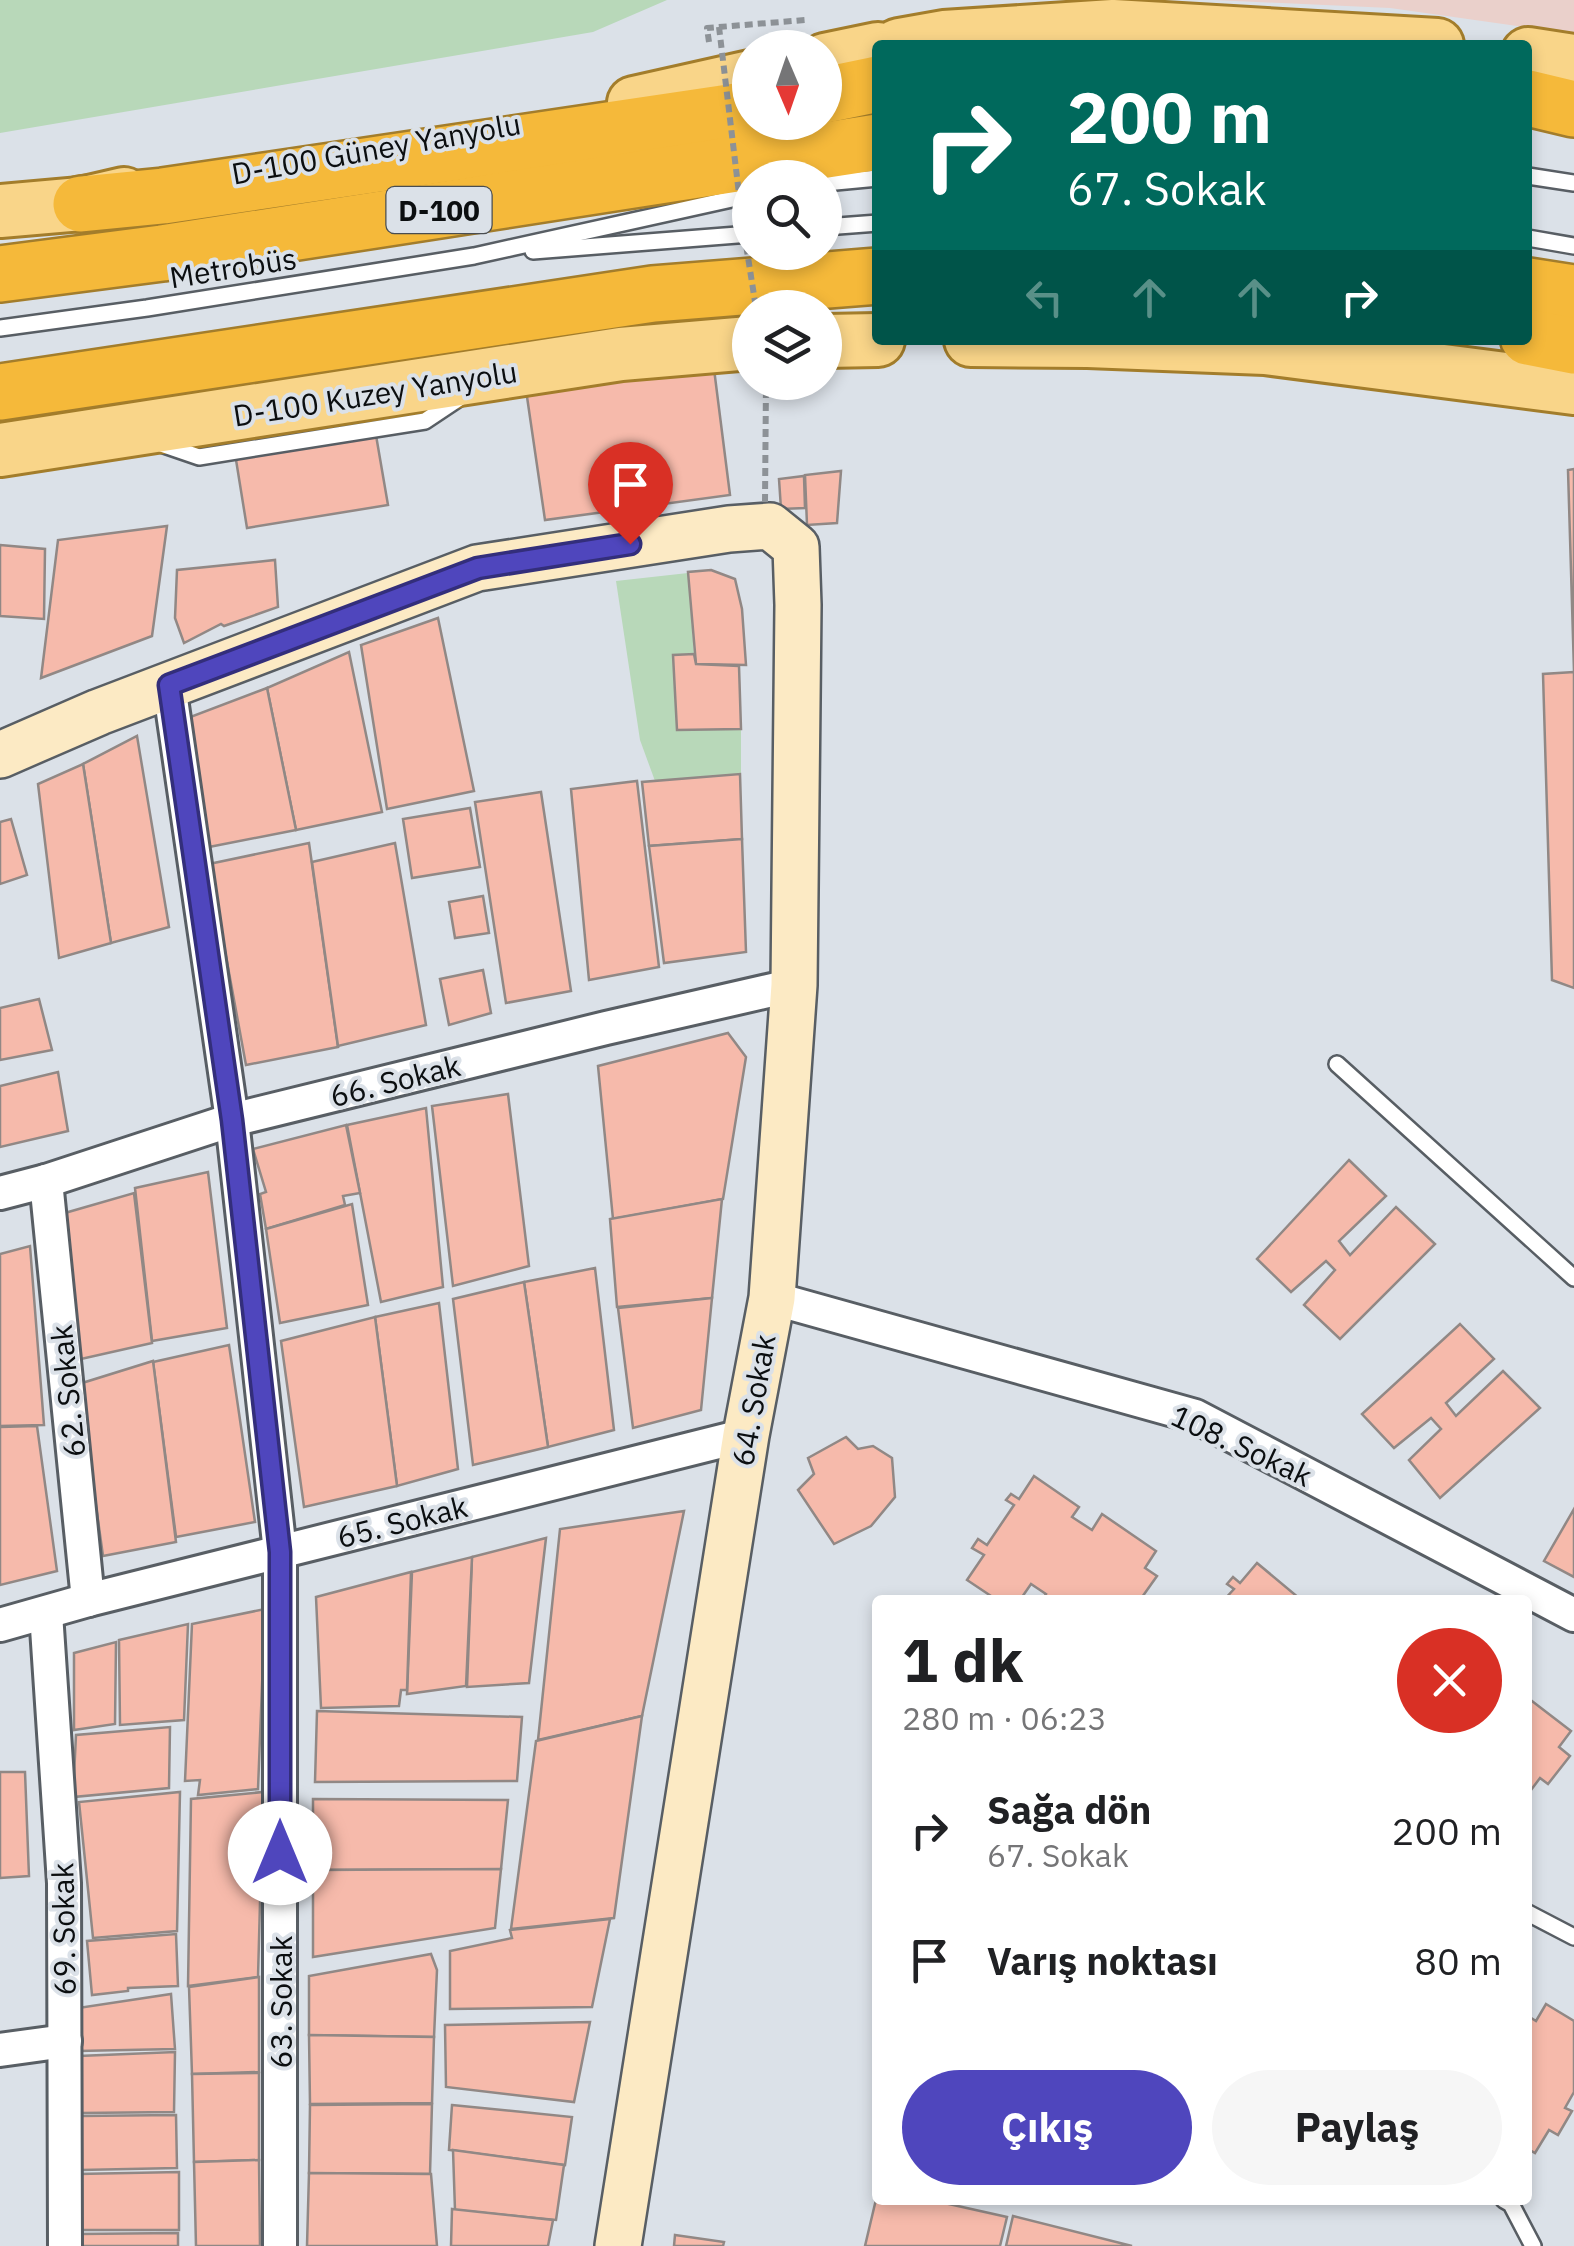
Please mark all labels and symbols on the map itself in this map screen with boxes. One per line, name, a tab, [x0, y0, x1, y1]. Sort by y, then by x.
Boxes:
north arrow	[732, 30, 842, 140]
street label: D-100 Güney Yanyolu	[228, 103, 524, 193]
road number: D-100	[386, 187, 492, 233]
street label: Metrobüs	[167, 238, 299, 296]
street label: D-100 Kuzey Yanyolu	[230, 351, 520, 435]
pin	[588, 442, 673, 545]
street label: 66. Sokak	[326, 1045, 464, 1115]
street label: 62. Sokak	[41, 1323, 93, 1459]
street label: 64. Sokak	[722, 1331, 784, 1469]
street label: 108. Sokak	[1165, 1395, 1319, 1495]
street label: 65. Sokak	[333, 1486, 471, 1556]
position arrow	[228, 1801, 332, 1905]
street label: 69. Sokak	[42, 1862, 84, 1996]
street label: 63. Sokak	[261, 1935, 300, 2068]

